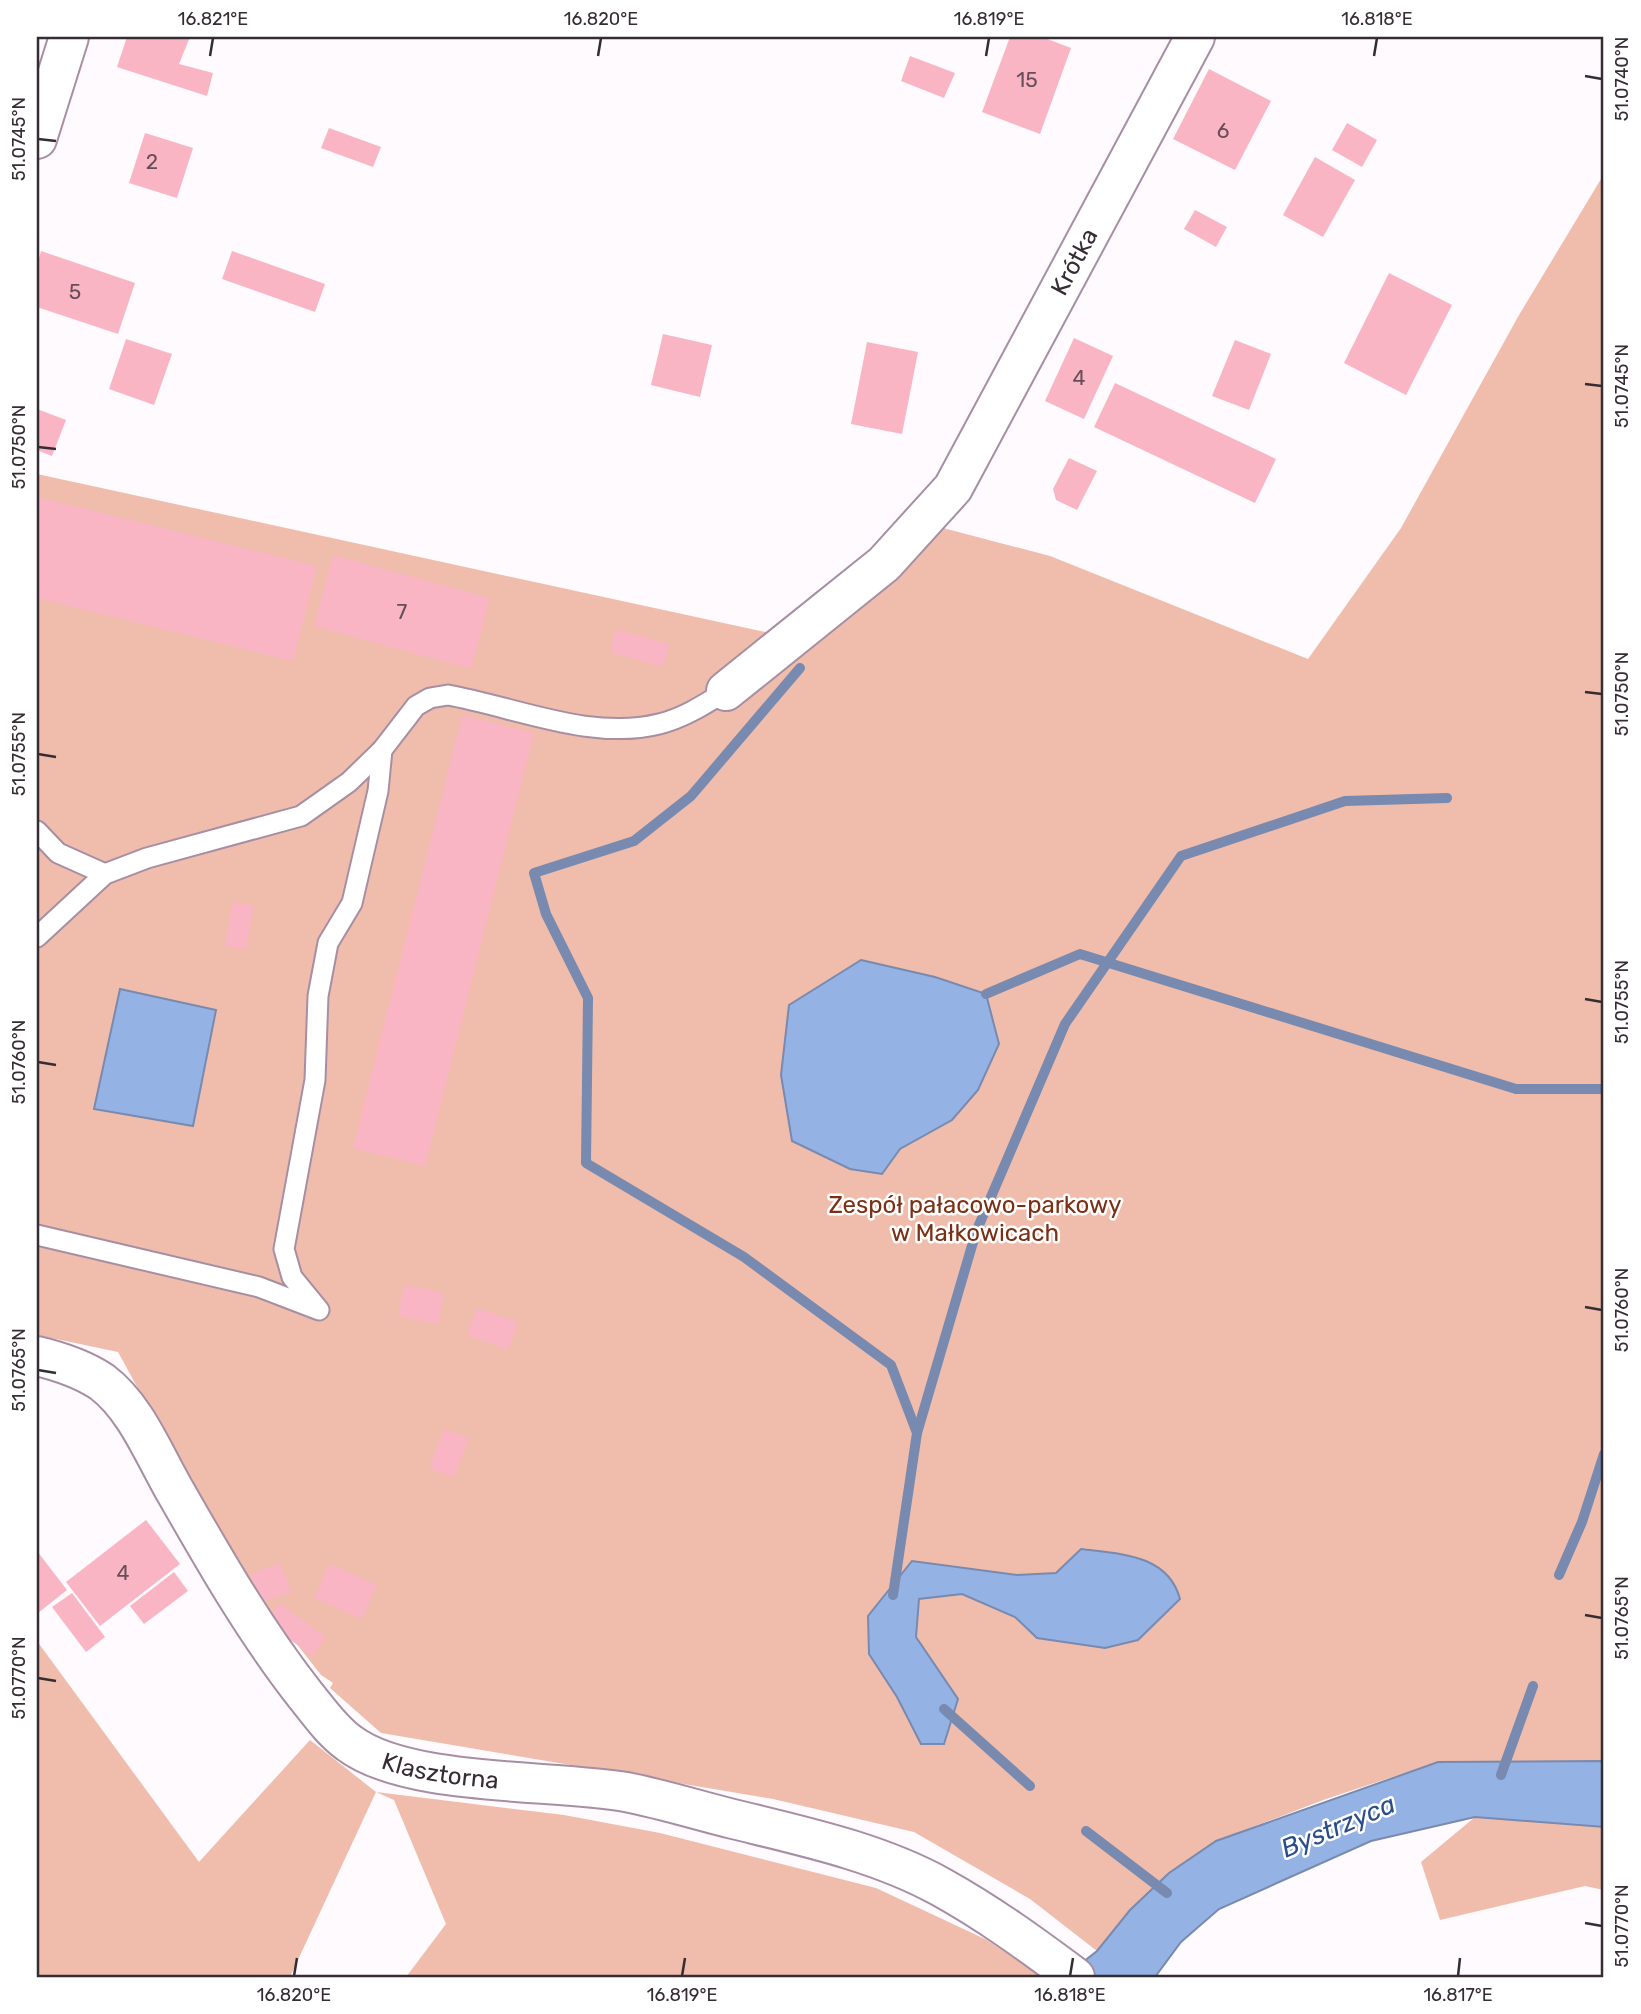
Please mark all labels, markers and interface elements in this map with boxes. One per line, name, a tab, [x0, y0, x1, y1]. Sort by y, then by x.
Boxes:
text: 16.821°E	[178, 8, 248, 30]
text: 16.820°E	[564, 8, 638, 30]
text: 16.819°E	[954, 8, 1024, 30]
text: 16.818°E	[1341, 8, 1413, 30]
text: 51.0740°N	[1611, 37, 1633, 121]
house number: 15	[1016, 67, 1038, 92]
text: 51.0745°N	[8, 97, 30, 181]
house number: 6	[1217, 118, 1229, 143]
house number: 2	[146, 149, 158, 174]
street label: Krótka	[1045, 224, 1104, 300]
house number: 5	[69, 279, 81, 304]
text: 51.0745°N	[1611, 344, 1633, 428]
house number: 4	[1072, 365, 1086, 390]
text: 51.0750°N	[8, 405, 30, 489]
house number: 7	[397, 599, 408, 624]
text: 51.0750°N	[1611, 652, 1633, 736]
text: 51.0755°N	[8, 712, 30, 796]
text: 51.0755°N	[1611, 960, 1633, 1044]
text: 51.0760°N	[8, 1020, 30, 1104]
park label: Zespół pałacowo-parkowy w Małkowicach	[828, 1191, 1122, 1247]
text: 51.0760°N	[1611, 1268, 1633, 1352]
text: 51.0765°N	[8, 1328, 30, 1412]
house number: 4	[116, 1560, 130, 1585]
text: 51.0765°N	[1611, 1576, 1633, 1660]
text: 51.0770°N	[8, 1636, 30, 1720]
street label: Klasztorna	[378, 1747, 500, 1795]
water label: Bystrzyca	[1276, 1789, 1400, 1864]
text: 51.0770°N	[1611, 1884, 1633, 1968]
text: 16.820°E	[257, 1984, 331, 2006]
text: 16.819°E	[647, 1984, 717, 2006]
text: 16.818°E	[1034, 1984, 1106, 2006]
text: 16.817°E	[1423, 1984, 1493, 2006]

